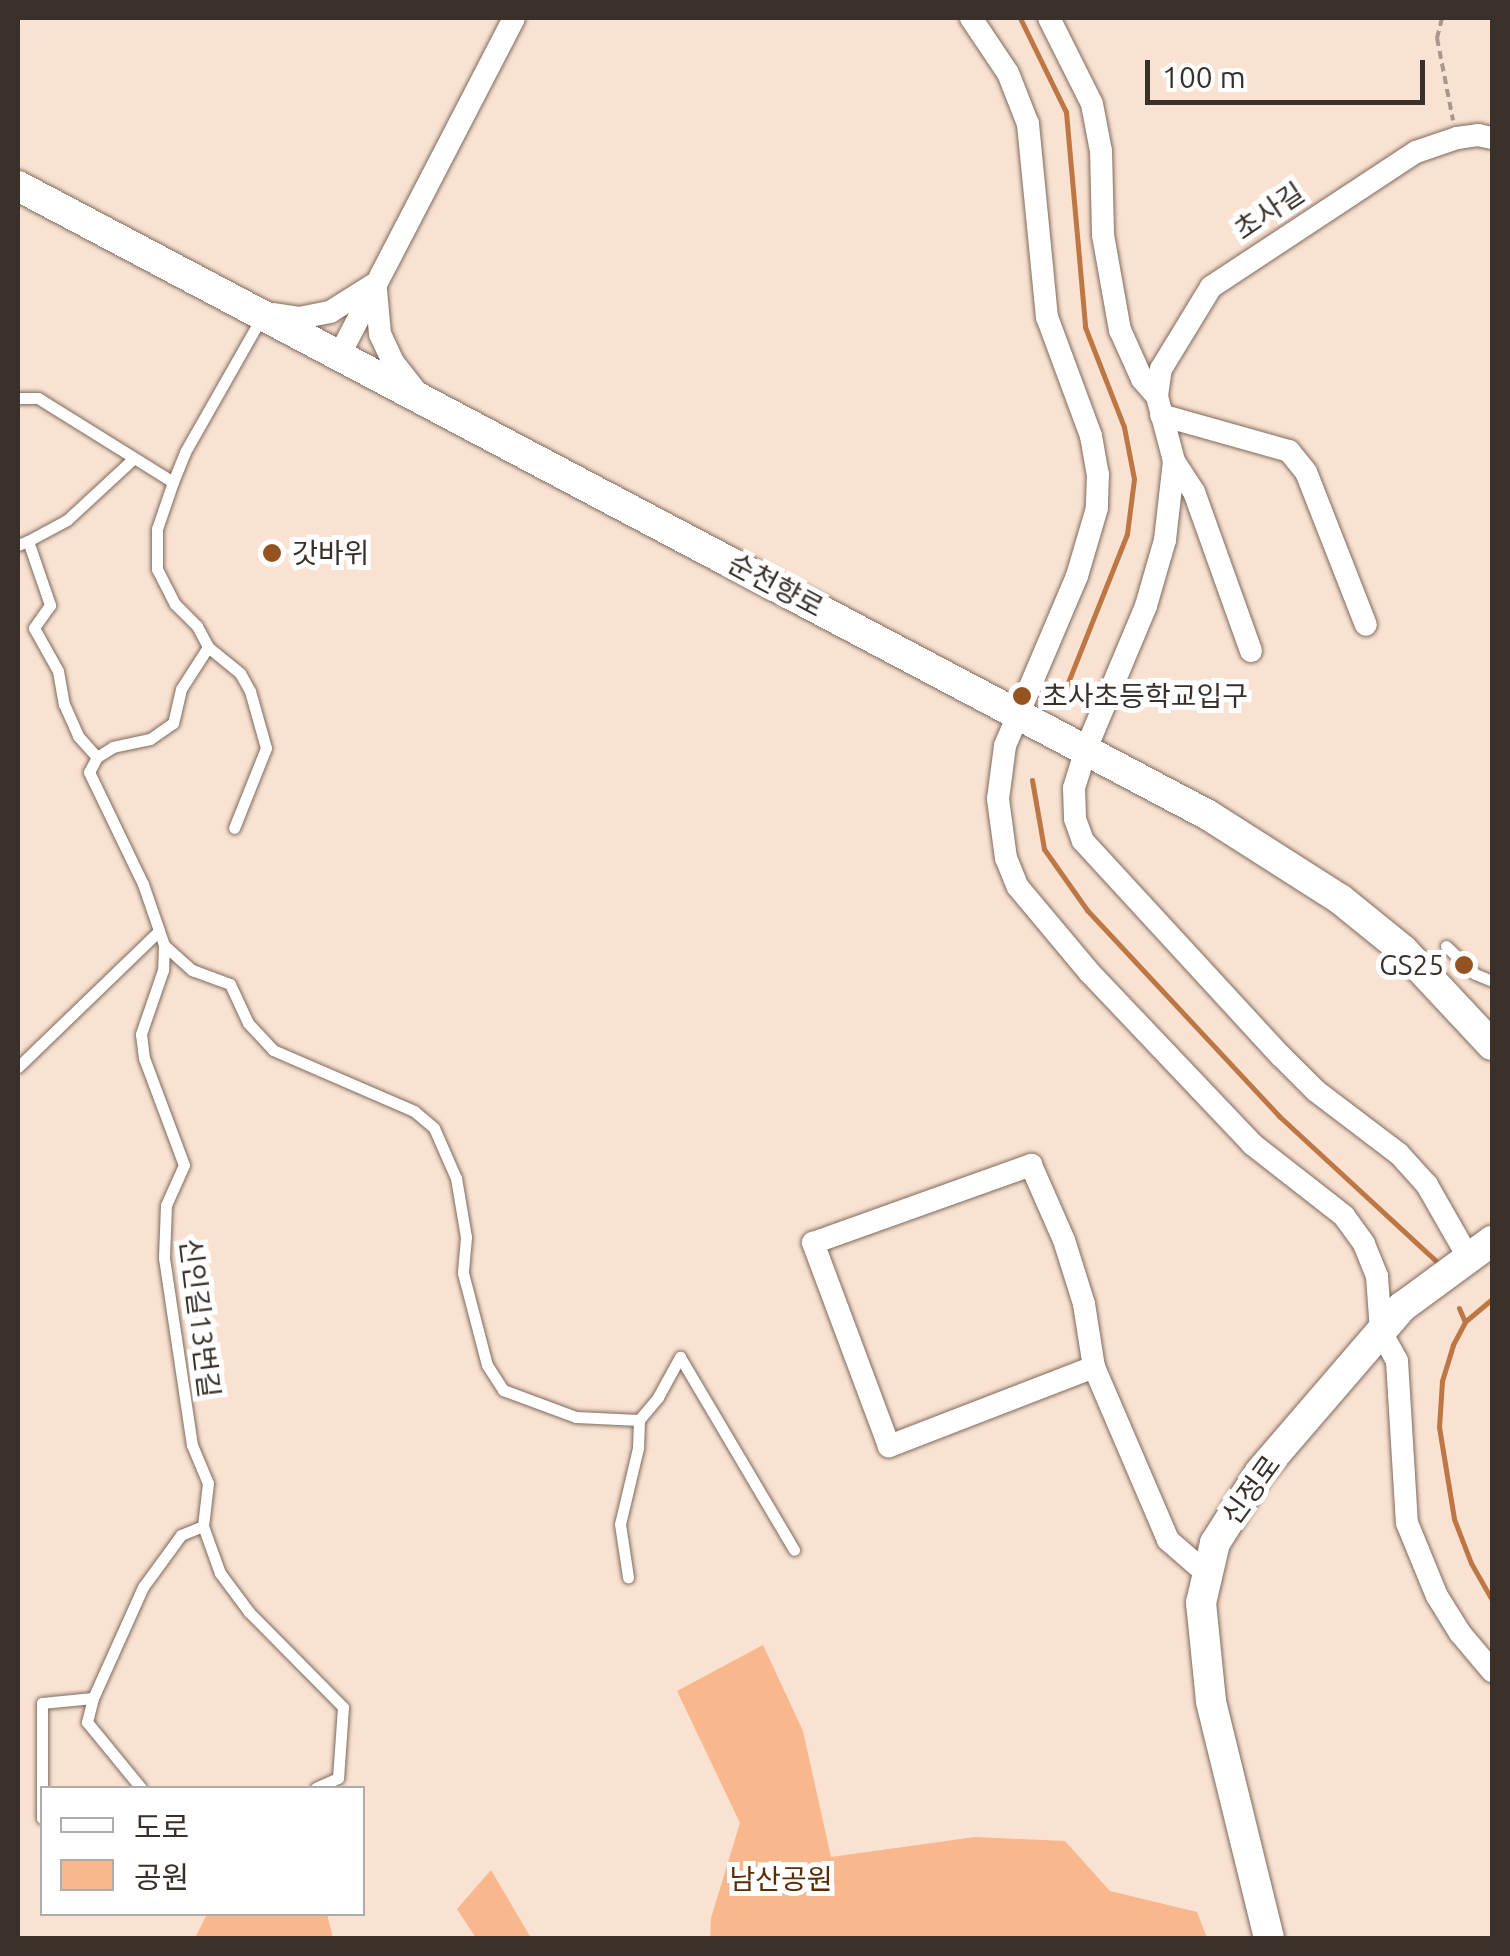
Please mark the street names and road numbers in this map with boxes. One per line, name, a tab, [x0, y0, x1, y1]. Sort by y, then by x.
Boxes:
street label: 초사길	[1228, 175, 1310, 247]
street label: 순천향로	[723, 546, 829, 624]
street label: 신인길13번길	[174, 1236, 226, 1400]
street label: 신정로	[1215, 1449, 1287, 1531]

